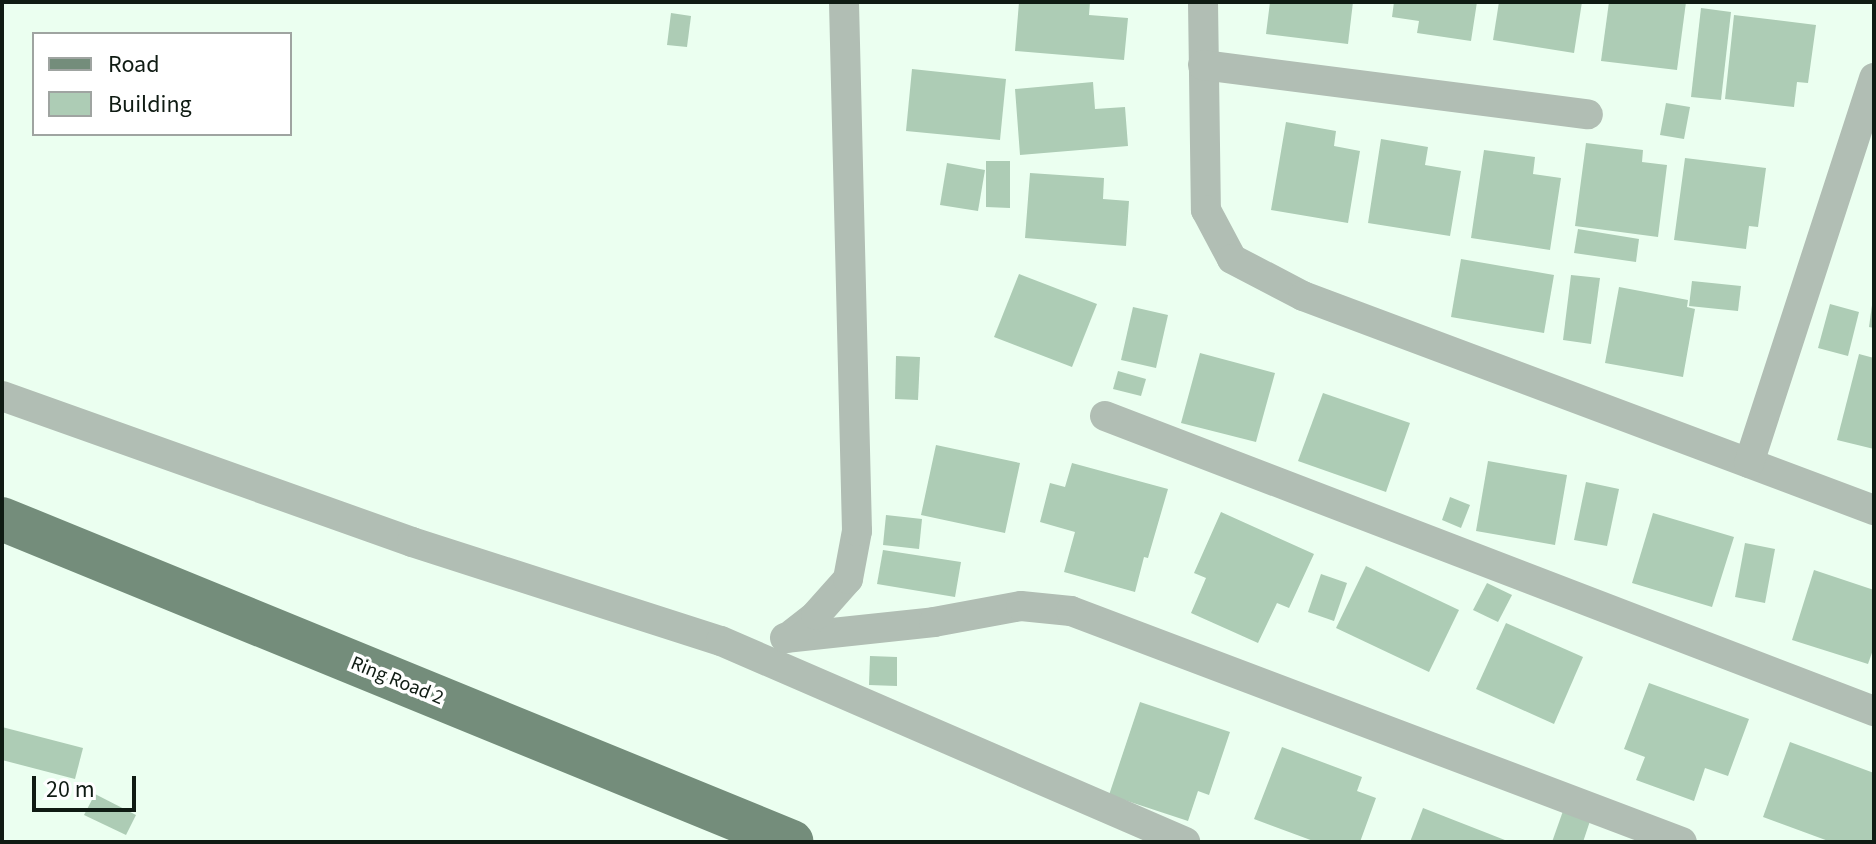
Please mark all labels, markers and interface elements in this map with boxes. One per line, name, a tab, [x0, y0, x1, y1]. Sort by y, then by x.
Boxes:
legend	[32, 32, 292, 136]
text: Road	[108, 47, 160, 82]
text: Building	[108, 87, 192, 122]
street label: Ring Road 2	[347, 651, 447, 711]
scale bar	[36, 760, 140, 810]
text: 20 m	[46, 772, 95, 807]

